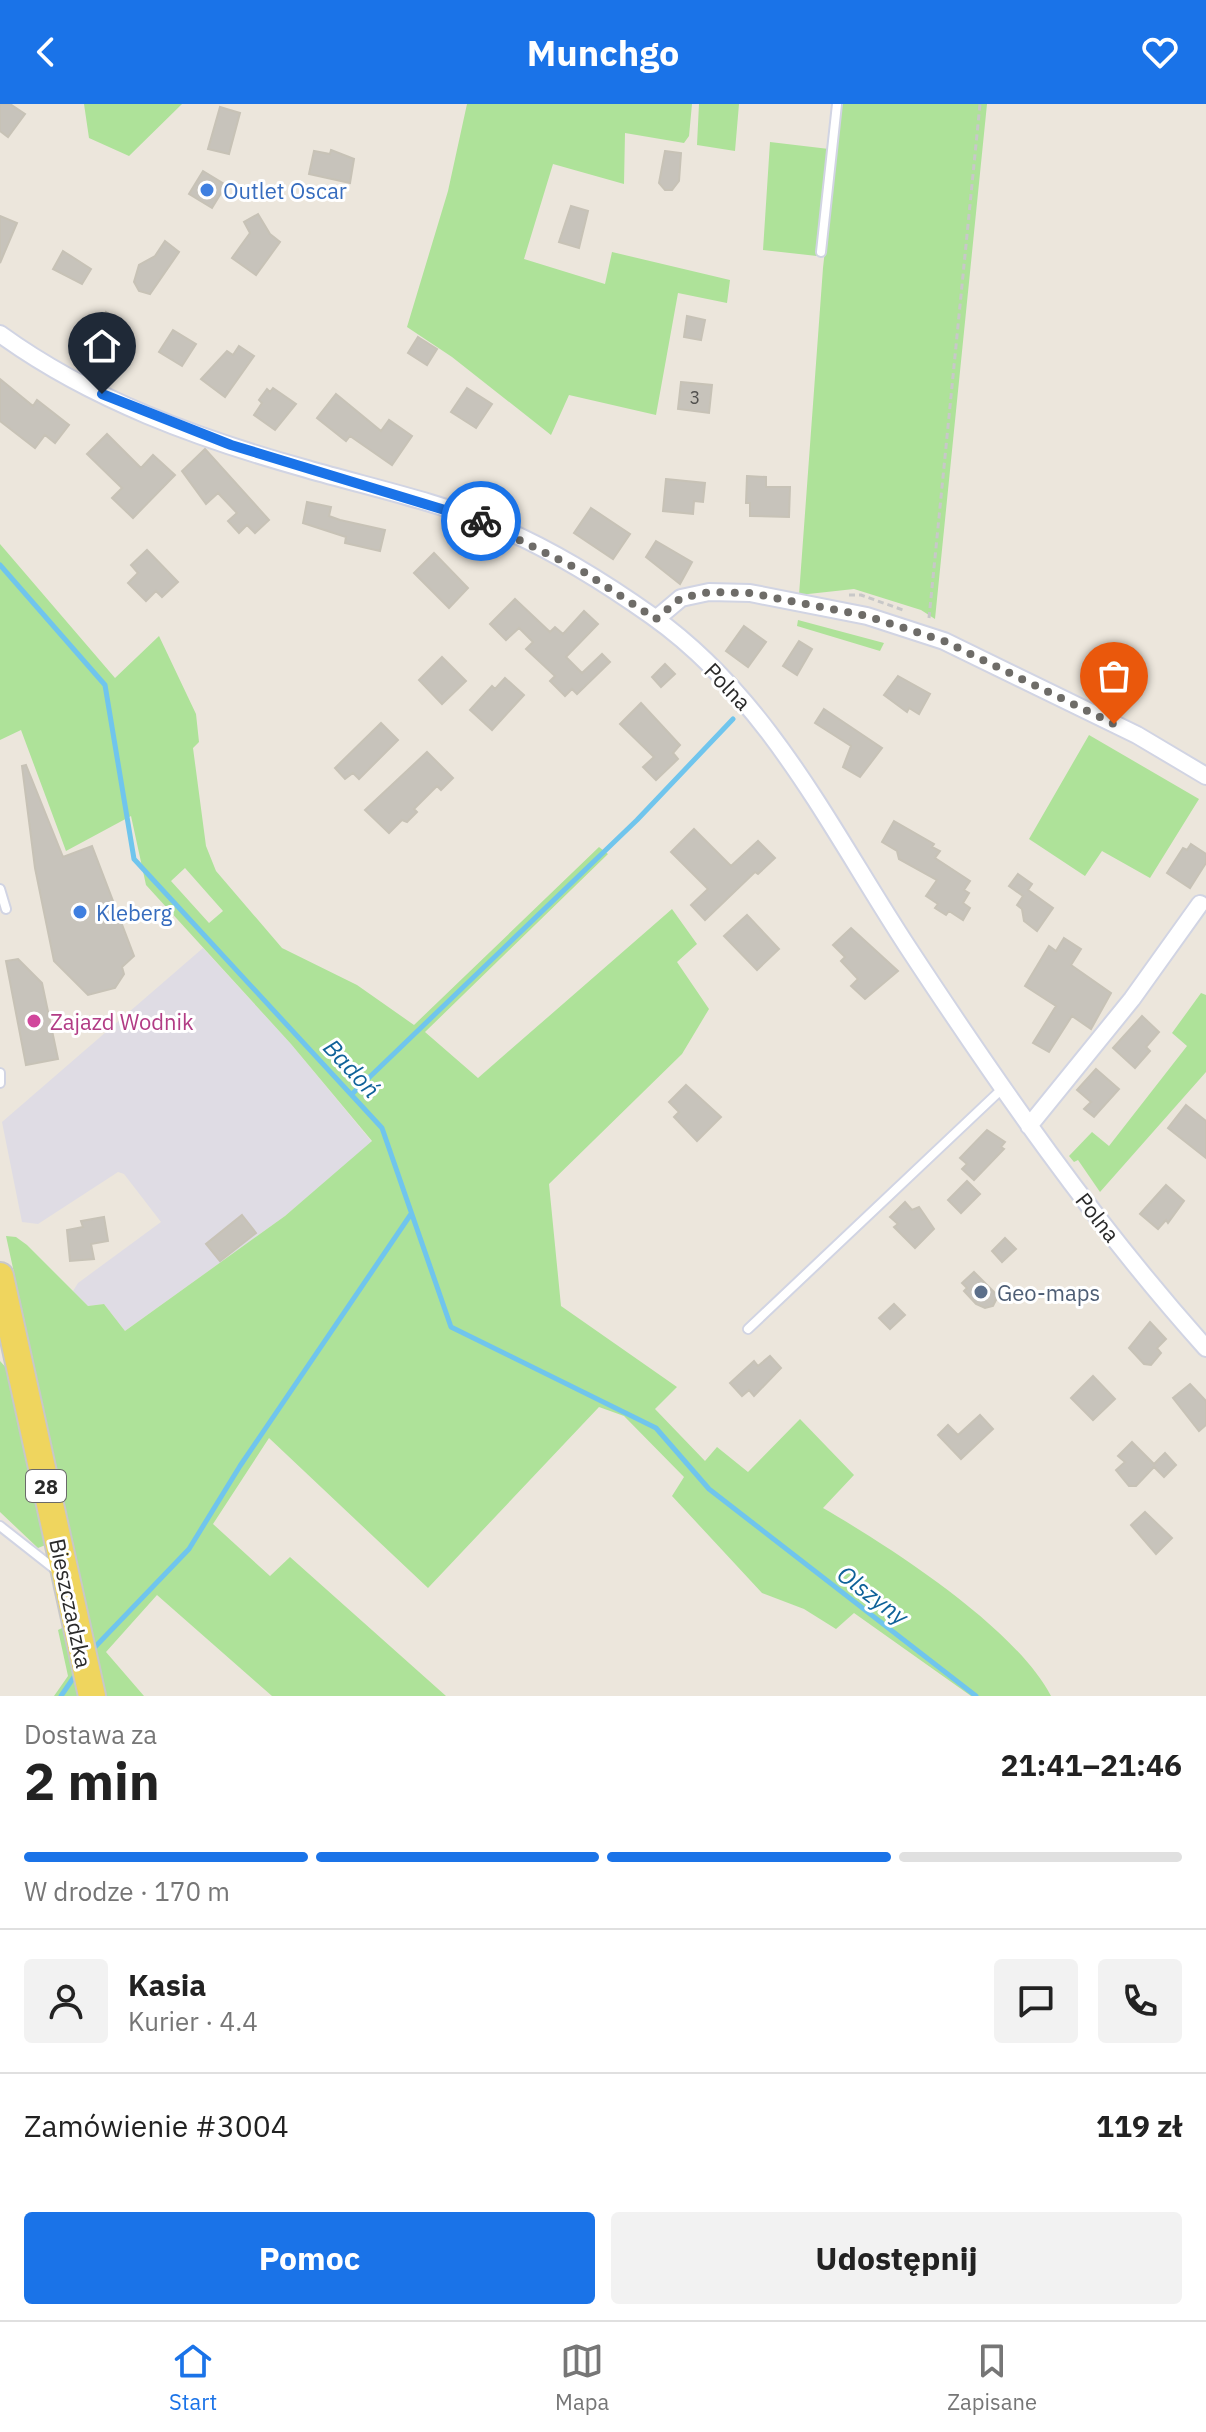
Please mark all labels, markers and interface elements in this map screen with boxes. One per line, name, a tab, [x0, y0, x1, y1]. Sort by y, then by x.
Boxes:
text: Munchgo	[527, 29, 679, 76]
icon: back	[24, 30, 68, 74]
icon: heart	[1138, 30, 1182, 74]
place label: Outlet Oscar	[223, 176, 347, 205]
marker: Outlet Oscar	[198, 181, 216, 199]
pin	[68, 312, 136, 394]
icon: home	[80, 324, 124, 368]
house number: 3	[690, 386, 700, 409]
courier	[441, 481, 521, 561]
icon: bike	[459, 499, 503, 543]
pin	[1080, 642, 1148, 724]
icon: bag	[1092, 654, 1136, 698]
street label: Polna	[698, 656, 758, 716]
place label: Kleberg	[96, 898, 172, 927]
marker: Kleberg	[71, 903, 89, 921]
place label: Zajazd Wodnik	[50, 1007, 194, 1036]
marker: Zajazd Wodnik	[25, 1012, 43, 1030]
water label: Badoń	[317, 1032, 387, 1104]
street label: Polna	[1070, 1186, 1127, 1248]
place label: Geo-maps	[997, 1278, 1100, 1307]
marker: Geo-maps	[972, 1283, 990, 1301]
road number: 28	[26, 1470, 66, 1502]
street label: Bieszczadzka	[43, 1536, 99, 1671]
water label: Olszyny	[831, 1558, 916, 1633]
text: Dostawa za	[24, 1717, 157, 1751]
text: 21:41–21:46	[1001, 1745, 1182, 1784]
text: 2 min	[24, 1747, 160, 1814]
text: W drodze · 170 m	[24, 1874, 230, 1908]
button: person	[24, 1959, 108, 2043]
button: chat	[994, 1959, 1078, 2043]
button: phone	[1098, 1959, 1182, 2043]
text: Kasia	[128, 1965, 206, 2004]
text: Kurier · 4.4	[128, 2004, 258, 2038]
text: Zamówienie #3004	[24, 2106, 289, 2145]
text: 119 zł	[1096, 2106, 1182, 2145]
button: Pomoc	[24, 2212, 595, 2304]
button: Udostępnij	[611, 2212, 1182, 2304]
tab: Start	[169, 2339, 217, 2416]
tab: Mapa	[555, 2339, 609, 2416]
tab: Zapisane	[947, 2339, 1037, 2416]

